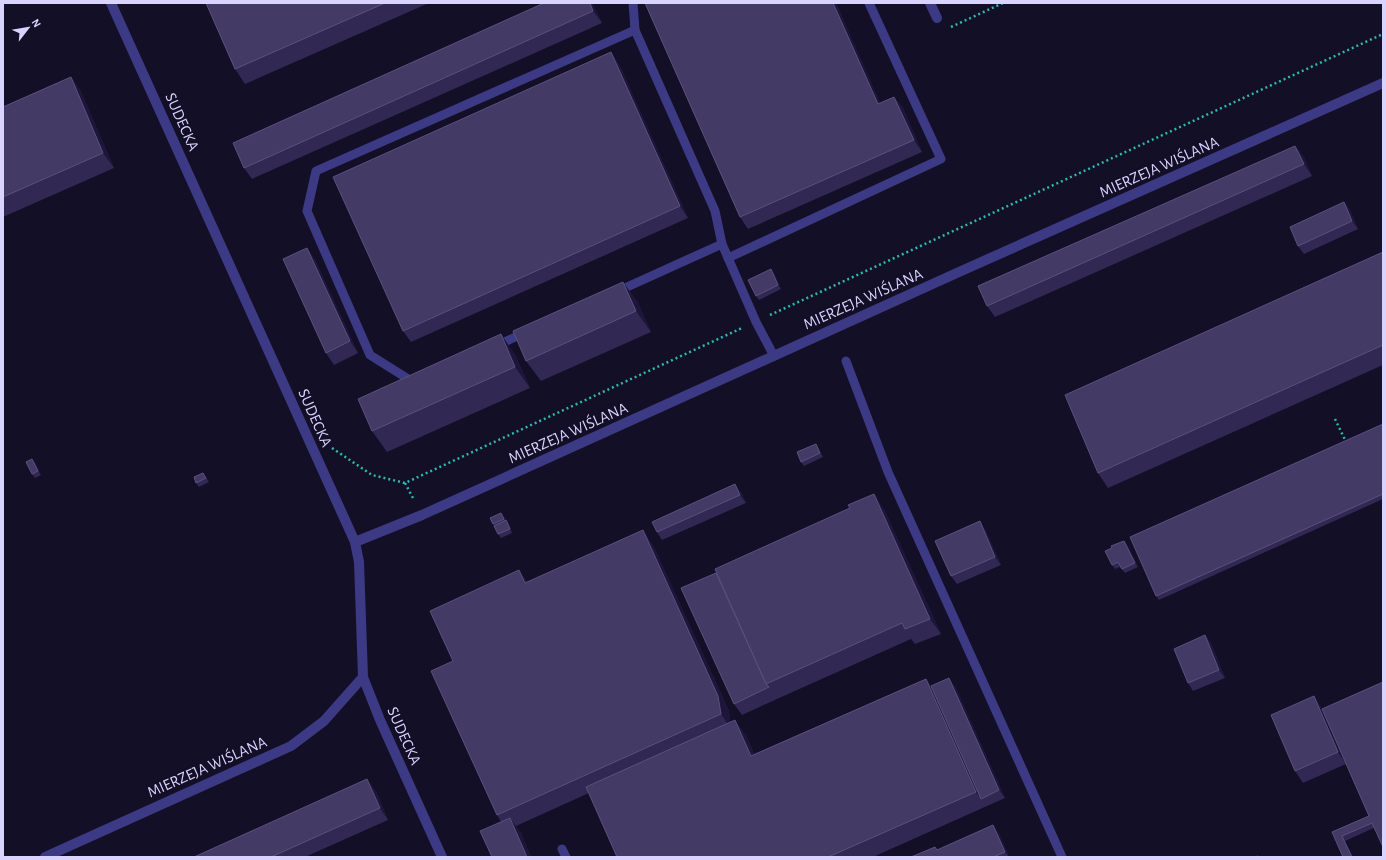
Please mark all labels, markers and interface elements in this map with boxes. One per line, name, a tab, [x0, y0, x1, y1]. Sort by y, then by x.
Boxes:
north arrow	[8, 8, 48, 48]
text: N	[29, 17, 43, 29]
street label: SUDECKA	[162, 91, 202, 153]
street label: MIERZEJA WIŚLANA	[1096, 131, 1221, 200]
street label: MIERZEJA WIŚLANA	[800, 263, 925, 332]
street label: SUDECKA	[295, 387, 335, 449]
street label: MIERZEJA WIŚLANA	[505, 397, 630, 466]
street label: SUDECKA	[384, 705, 424, 767]
street label: MIERZEJA WIŚLANA	[144, 731, 269, 800]

